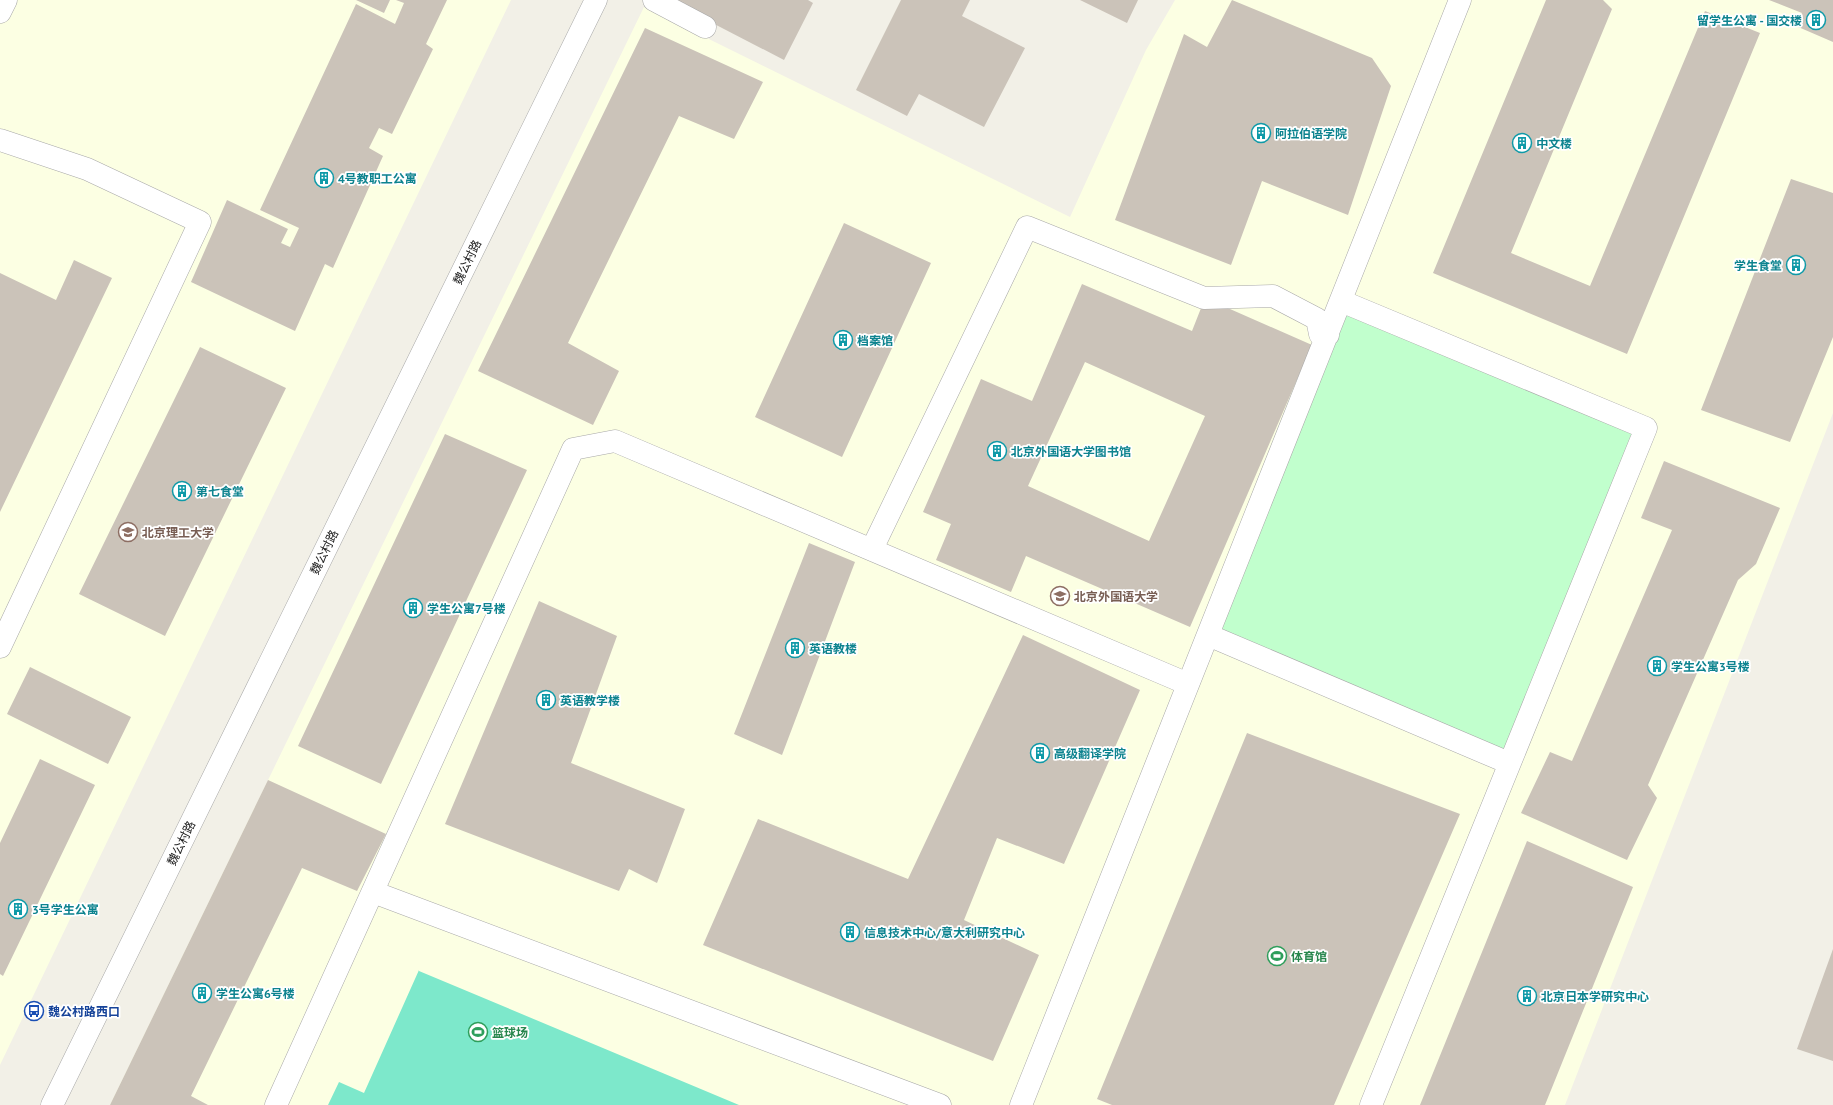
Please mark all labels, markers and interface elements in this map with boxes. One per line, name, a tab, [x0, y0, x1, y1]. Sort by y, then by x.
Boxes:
building icon: 留学生公寓 - 国交楼	[1805, 9, 1827, 31]
place label: 留学生公寓 - 国交楼	[1697, 13, 1802, 28]
building icon: 阿拉伯语学院	[1250, 122, 1272, 144]
place label: 阿拉伯语学院	[1275, 126, 1347, 141]
building icon: 中文楼	[1511, 132, 1533, 154]
place label: 中文楼	[1536, 136, 1572, 151]
building icon: 4号教职工公寓	[313, 167, 335, 189]
place label: 4号教职工公寓	[338, 171, 417, 186]
street label: 魏公村路	[450, 237, 484, 287]
building icon: 学生食堂	[1785, 254, 1807, 276]
place label: 学生食堂	[1734, 258, 1782, 273]
building icon: 档案馆	[832, 329, 854, 351]
place label: 档案馆	[857, 333, 893, 348]
building icon: 北京外国语大学图书馆	[986, 440, 1008, 462]
place label: 北京外国语大学图书馆	[1011, 444, 1131, 459]
building icon: 第七食堂	[171, 480, 193, 502]
place label: 第七食堂	[196, 484, 244, 499]
school or university icon: 北京理工大学	[117, 521, 139, 543]
place label: 北京理工大学	[142, 525, 214, 540]
street label: 魏公村路	[307, 527, 341, 577]
school or university icon: 北京外国语大学	[1049, 585, 1071, 607]
place label: 北京外国语大学	[1074, 589, 1158, 604]
building icon: 学生公寓7号楼	[402, 597, 424, 619]
place label: 学生公寓7号楼	[427, 601, 506, 616]
building icon: 英语教楼	[784, 637, 806, 659]
place label: 英语教楼	[809, 641, 857, 656]
building icon: 学生公寓3号楼	[1646, 655, 1668, 677]
place label: 学生公寓3号楼	[1671, 659, 1750, 674]
building icon: 英语教学楼	[535, 689, 557, 711]
place label: 英语教学楼	[560, 693, 620, 708]
building icon: 高级翻译学院	[1029, 742, 1051, 764]
place label: 高级翻译学院	[1054, 746, 1126, 761]
street label: 魏公村路	[164, 818, 198, 868]
building icon: 3号学生公寓	[7, 898, 29, 920]
place label: 3号学生公寓	[32, 902, 99, 917]
building icon: 信息技术中心/意大利研究中心	[839, 921, 861, 943]
place label: 信息技术中心/意大利研究中心	[864, 925, 1025, 940]
sports icon: 体育馆	[1266, 945, 1288, 967]
place label: 体育馆	[1291, 949, 1327, 964]
building icon: 学生公寓6号楼	[191, 982, 213, 1004]
building icon: 北京日本学研究中心	[1516, 985, 1538, 1007]
place label: 学生公寓6号楼	[216, 986, 295, 1001]
place label: 北京日本学研究中心	[1541, 989, 1649, 1004]
bus stop icon: 魏公村路西口	[23, 1000, 45, 1022]
place label: 魏公村路西口	[48, 1004, 120, 1019]
sports icon: 篮球场	[467, 1021, 489, 1043]
place label: 篮球场	[492, 1025, 528, 1040]

